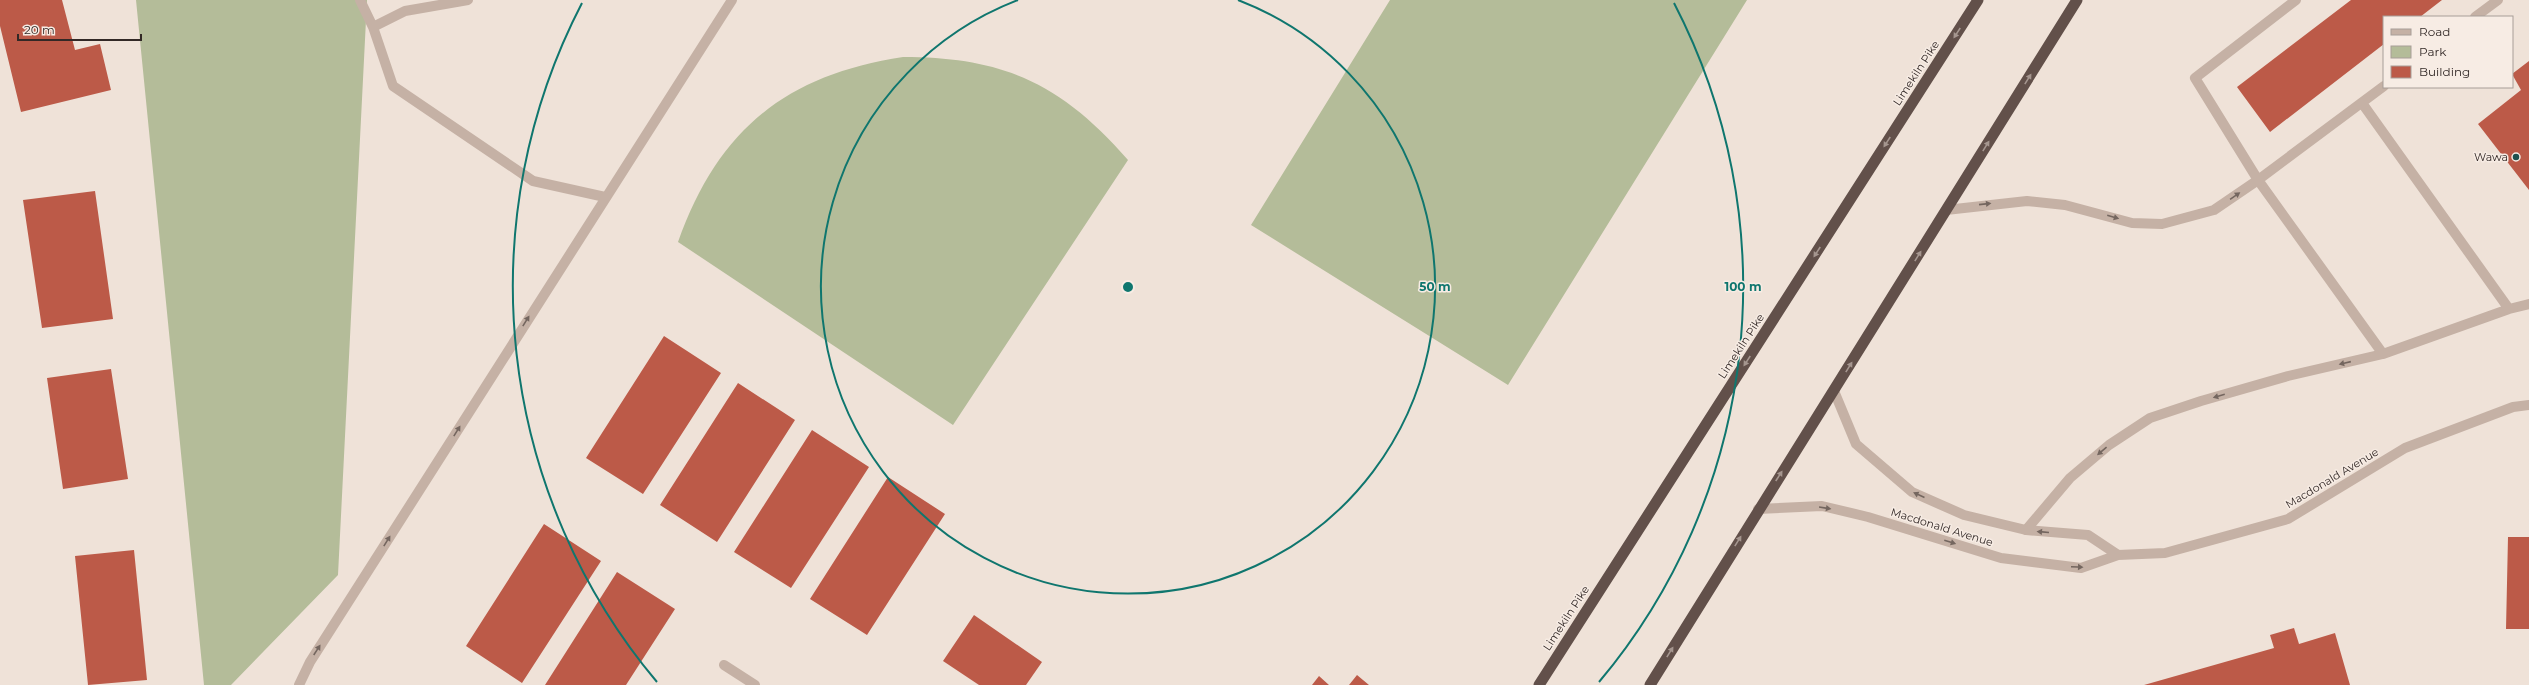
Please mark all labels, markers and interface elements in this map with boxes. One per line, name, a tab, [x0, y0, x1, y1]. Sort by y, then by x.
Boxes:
scale bar	[18, 16, 141, 42]
legend	[2383, 16, 2513, 88]
text: 20 m	[24, 22, 55, 37]
text: Road	[2419, 24, 2450, 39]
one-way arrow	[1954, 27, 1961, 39]
street label: Limekiln Pike	[1890, 38, 1942, 108]
text: Park	[2419, 44, 2447, 59]
text: Building	[2419, 64, 2470, 79]
one-way arrow	[2024, 73, 2031, 85]
one-way arrow	[1883, 137, 1891, 147]
one-way arrow	[1983, 140, 1990, 152]
place label: Wawa	[2474, 150, 2508, 164]
marker: Wawa	[2511, 152, 2521, 162]
one-way arrow	[2230, 192, 2240, 200]
one-way arrow	[1979, 201, 1991, 208]
one-way arrow	[2107, 214, 2119, 220]
one-way arrow	[1813, 247, 1821, 257]
one-way arrow	[1914, 250, 1921, 262]
text: 50 m	[1419, 279, 1451, 294]
text: 100 m	[1725, 279, 1761, 294]
centre of rings	[1121, 280, 1135, 294]
street label: Limekiln Pike	[1715, 311, 1767, 381]
one-way arrow	[523, 316, 530, 327]
one-way arrow	[1743, 356, 1751, 366]
one-way arrow	[1845, 361, 1853, 372]
one-way arrow	[2339, 361, 2351, 367]
one-way arrow	[2213, 393, 2225, 399]
one-way arrow	[453, 425, 460, 437]
street label: Macdonald Avenue	[2283, 444, 2381, 511]
one-way arrow	[2097, 446, 2108, 455]
one-way arrow	[1775, 471, 1783, 481]
one-way arrow	[1914, 492, 1925, 498]
one-way arrow	[1819, 505, 1831, 511]
street label: Macdonald Avenue	[1889, 505, 1995, 549]
one-way arrow	[2037, 528, 2049, 535]
one-way arrow	[1735, 535, 1742, 547]
one-way arrow	[383, 536, 391, 546]
one-way arrow	[1944, 539, 1956, 545]
one-way arrow	[2071, 563, 2083, 570]
street label: Limekiln Pike	[1540, 583, 1592, 653]
one-way arrow	[313, 645, 321, 655]
one-way arrow	[1666, 647, 1674, 657]

